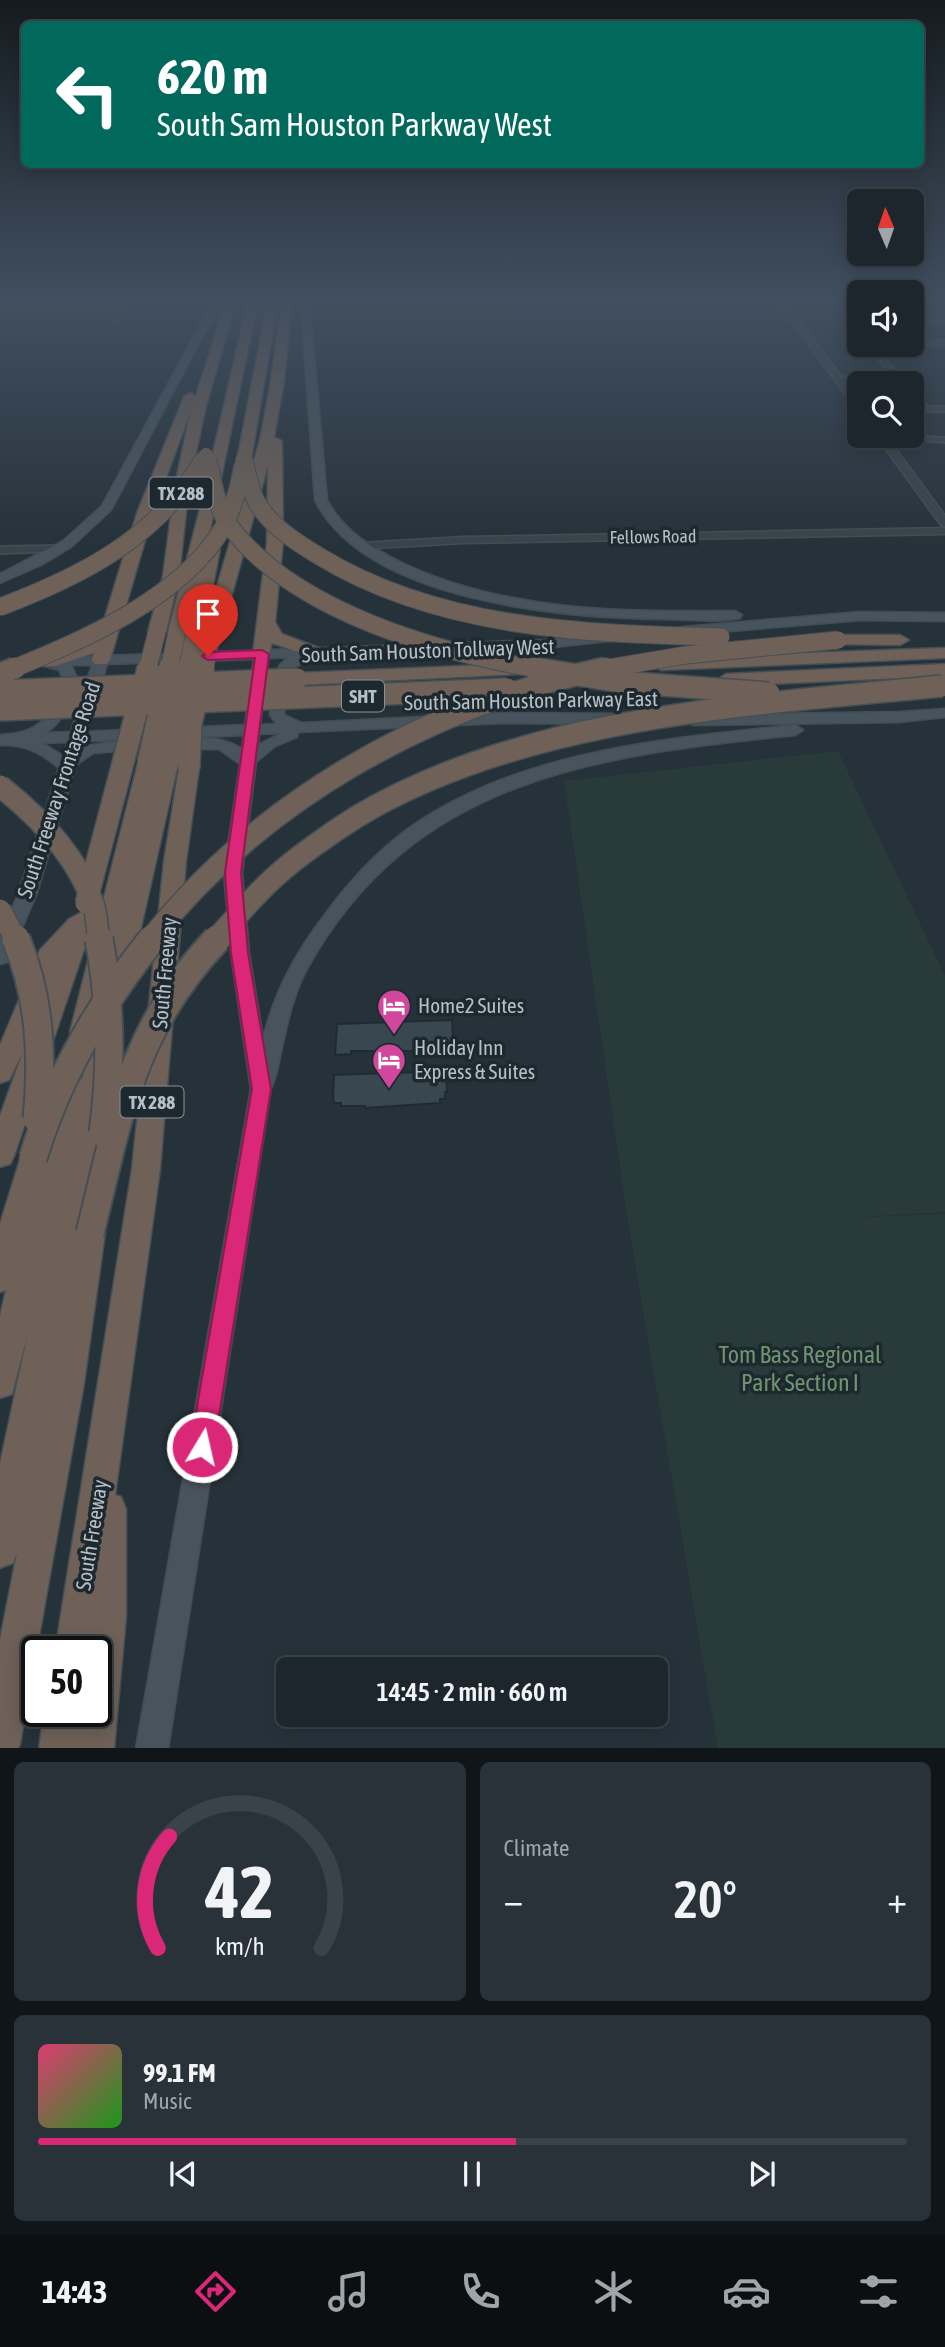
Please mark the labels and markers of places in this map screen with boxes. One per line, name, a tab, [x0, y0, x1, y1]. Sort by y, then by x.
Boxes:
pin	[178, 584, 238, 656]
hotel icon: Home2 Suites	[375, 987, 413, 1036]
place label: Home2 Suites	[418, 993, 524, 1017]
place label: Holiday Inn Express & Suites	[414, 1035, 535, 1083]
hotel icon: Holiday Inn Express & Suites	[370, 1041, 408, 1090]

